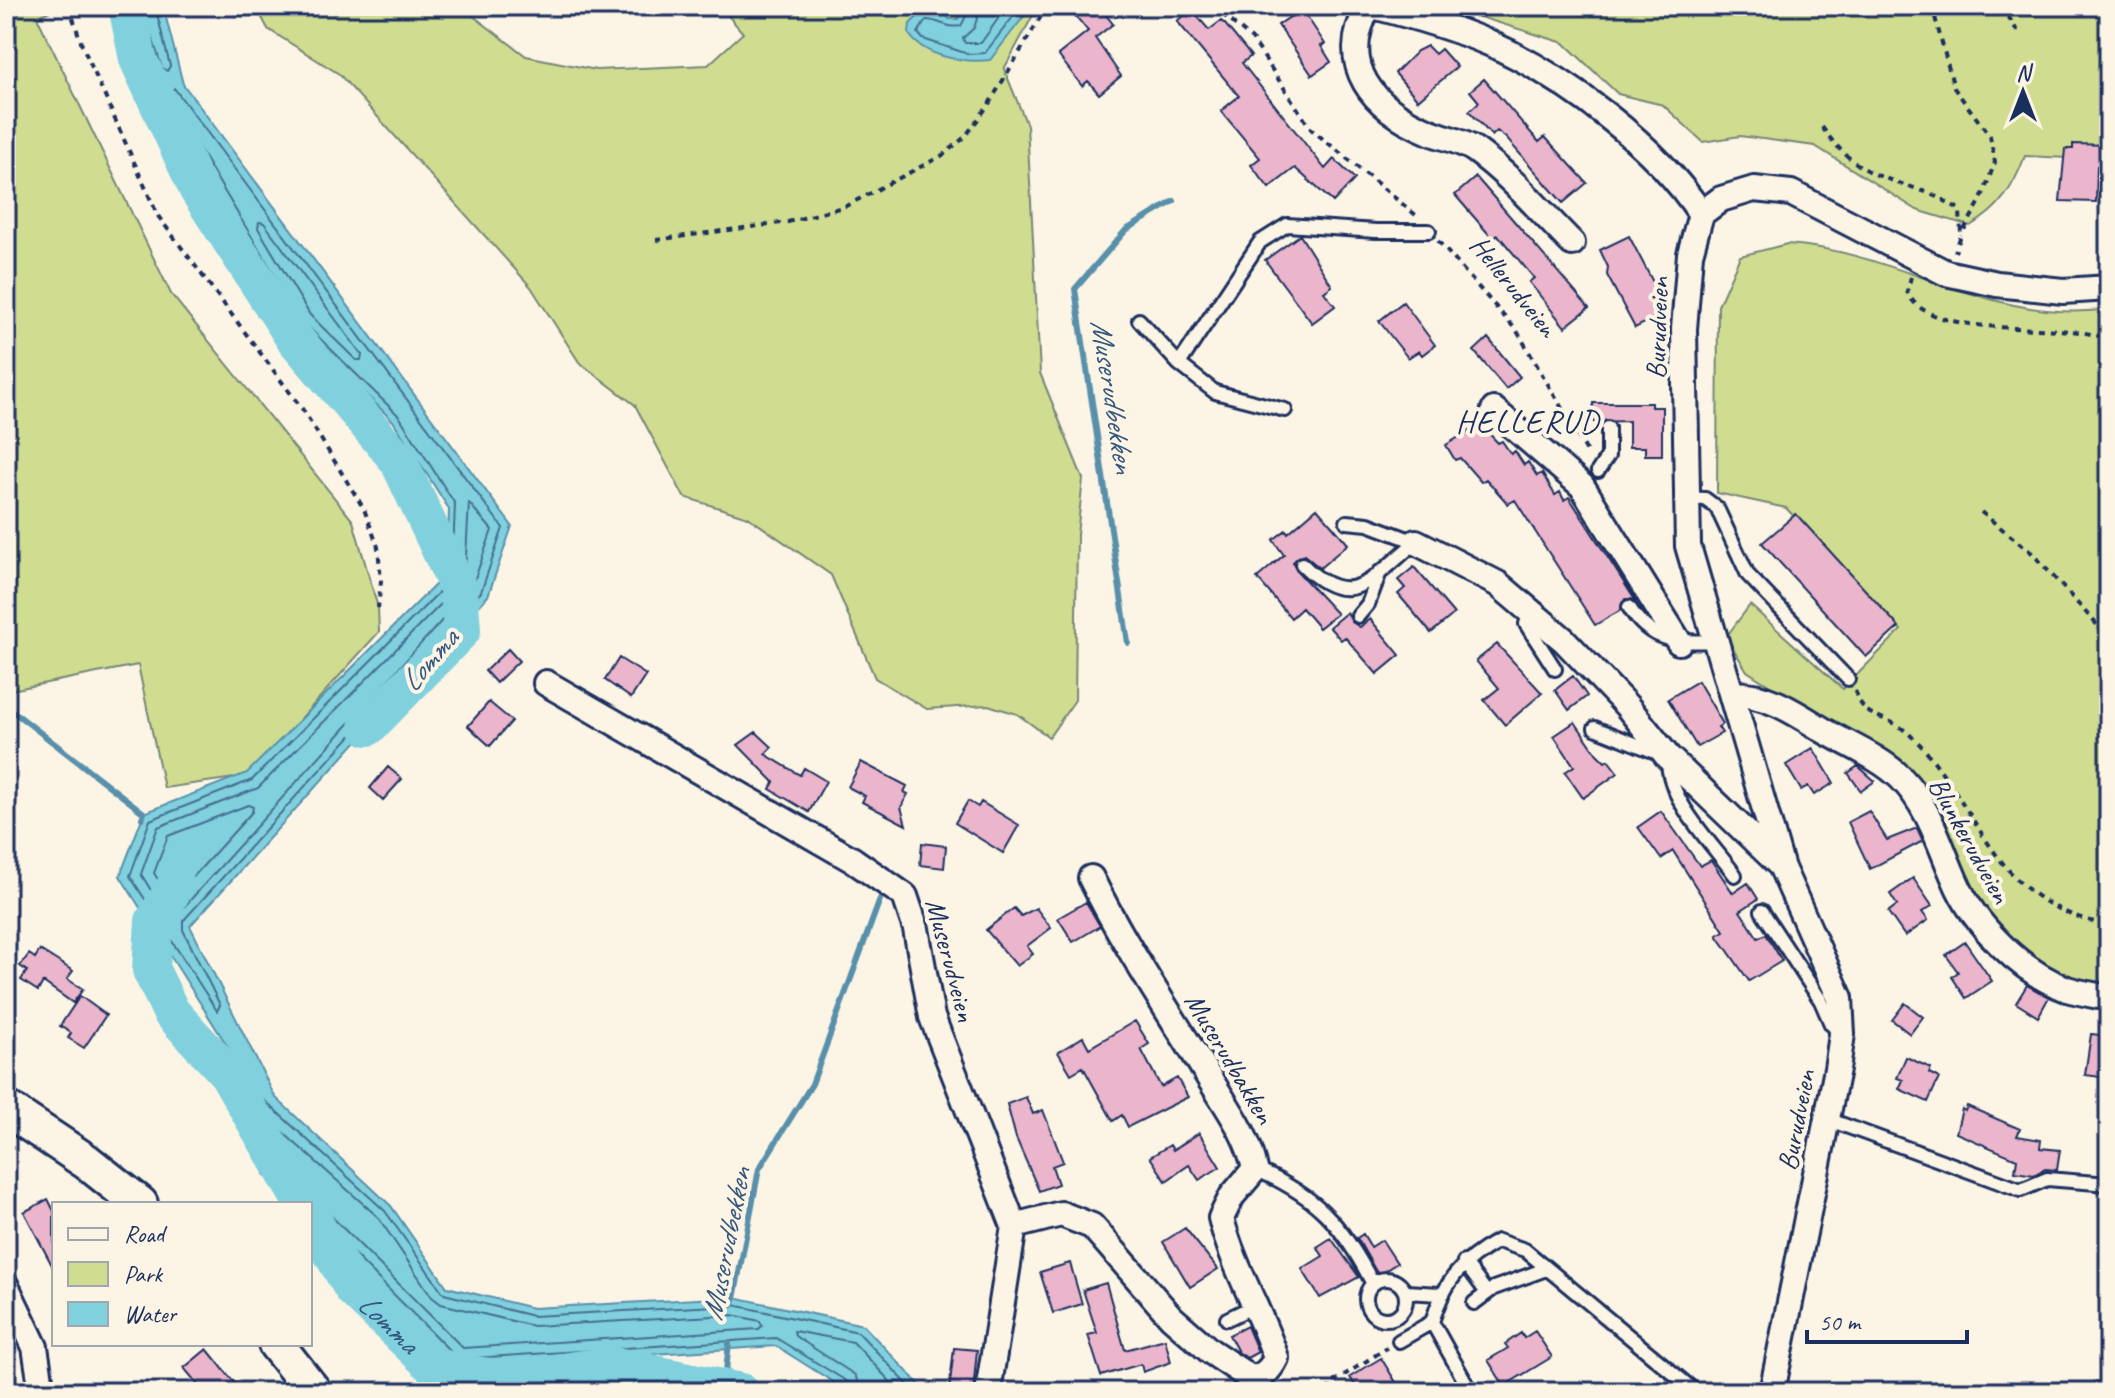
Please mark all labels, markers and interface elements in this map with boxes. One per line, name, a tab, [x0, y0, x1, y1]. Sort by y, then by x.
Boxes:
north arrow	[1983, 52, 2063, 132]
text: N	[2016, 59, 2033, 87]
street label: Hellerudveien	[1462, 228, 1566, 345]
street label: Burudveien	[1638, 275, 1676, 379]
water label: Muserudbekken	[1082, 317, 1144, 477]
district label: HELLERUD	[1456, 401, 1601, 442]
water label: Lomma	[392, 619, 468, 699]
street label: Blunkerudveien	[1921, 771, 2020, 910]
street label: Muserudveien	[918, 895, 984, 1026]
street label: Muserudbakken	[1177, 986, 1283, 1131]
street label: Burudveien	[1769, 1065, 1823, 1173]
water label: Muserudbekken	[693, 1162, 760, 1323]
legend	[52, 1202, 312, 1346]
text: Road	[124, 1219, 168, 1249]
text: Park	[124, 1259, 164, 1289]
water label: Lomma	[350, 1285, 429, 1363]
scale bar	[1807, 1294, 1967, 1344]
text: Water	[124, 1299, 179, 1329]
text: 50 m	[1819, 1307, 1862, 1337]

